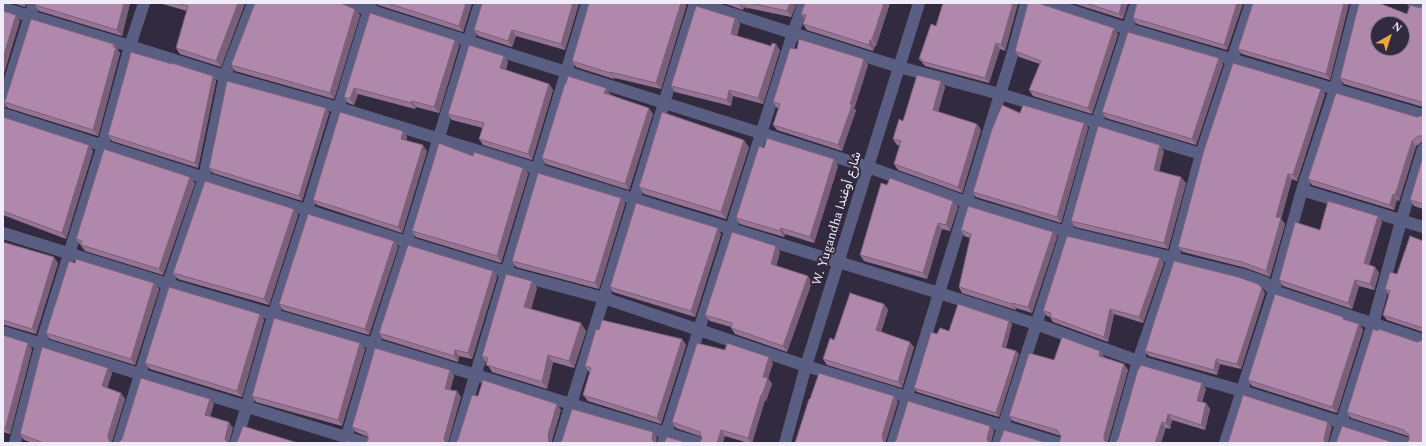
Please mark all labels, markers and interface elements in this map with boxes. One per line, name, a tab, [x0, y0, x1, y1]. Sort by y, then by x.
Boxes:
north arrow	[1370, 16, 1410, 56]
text: N	[1388, 18, 1406, 36]
street label: W. Yugandha شارع أوغندا	[810, 150, 866, 288]

